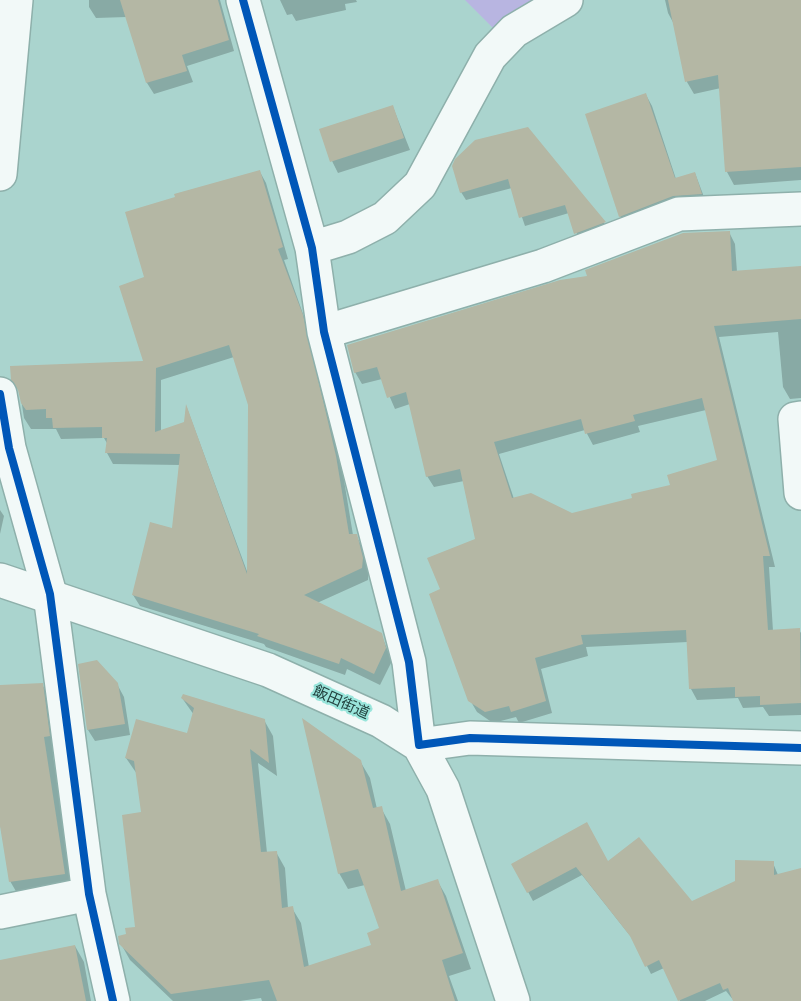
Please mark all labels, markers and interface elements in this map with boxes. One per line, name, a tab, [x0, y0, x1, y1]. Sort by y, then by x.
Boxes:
street label: 飯田街道	[310, 683, 372, 723]

